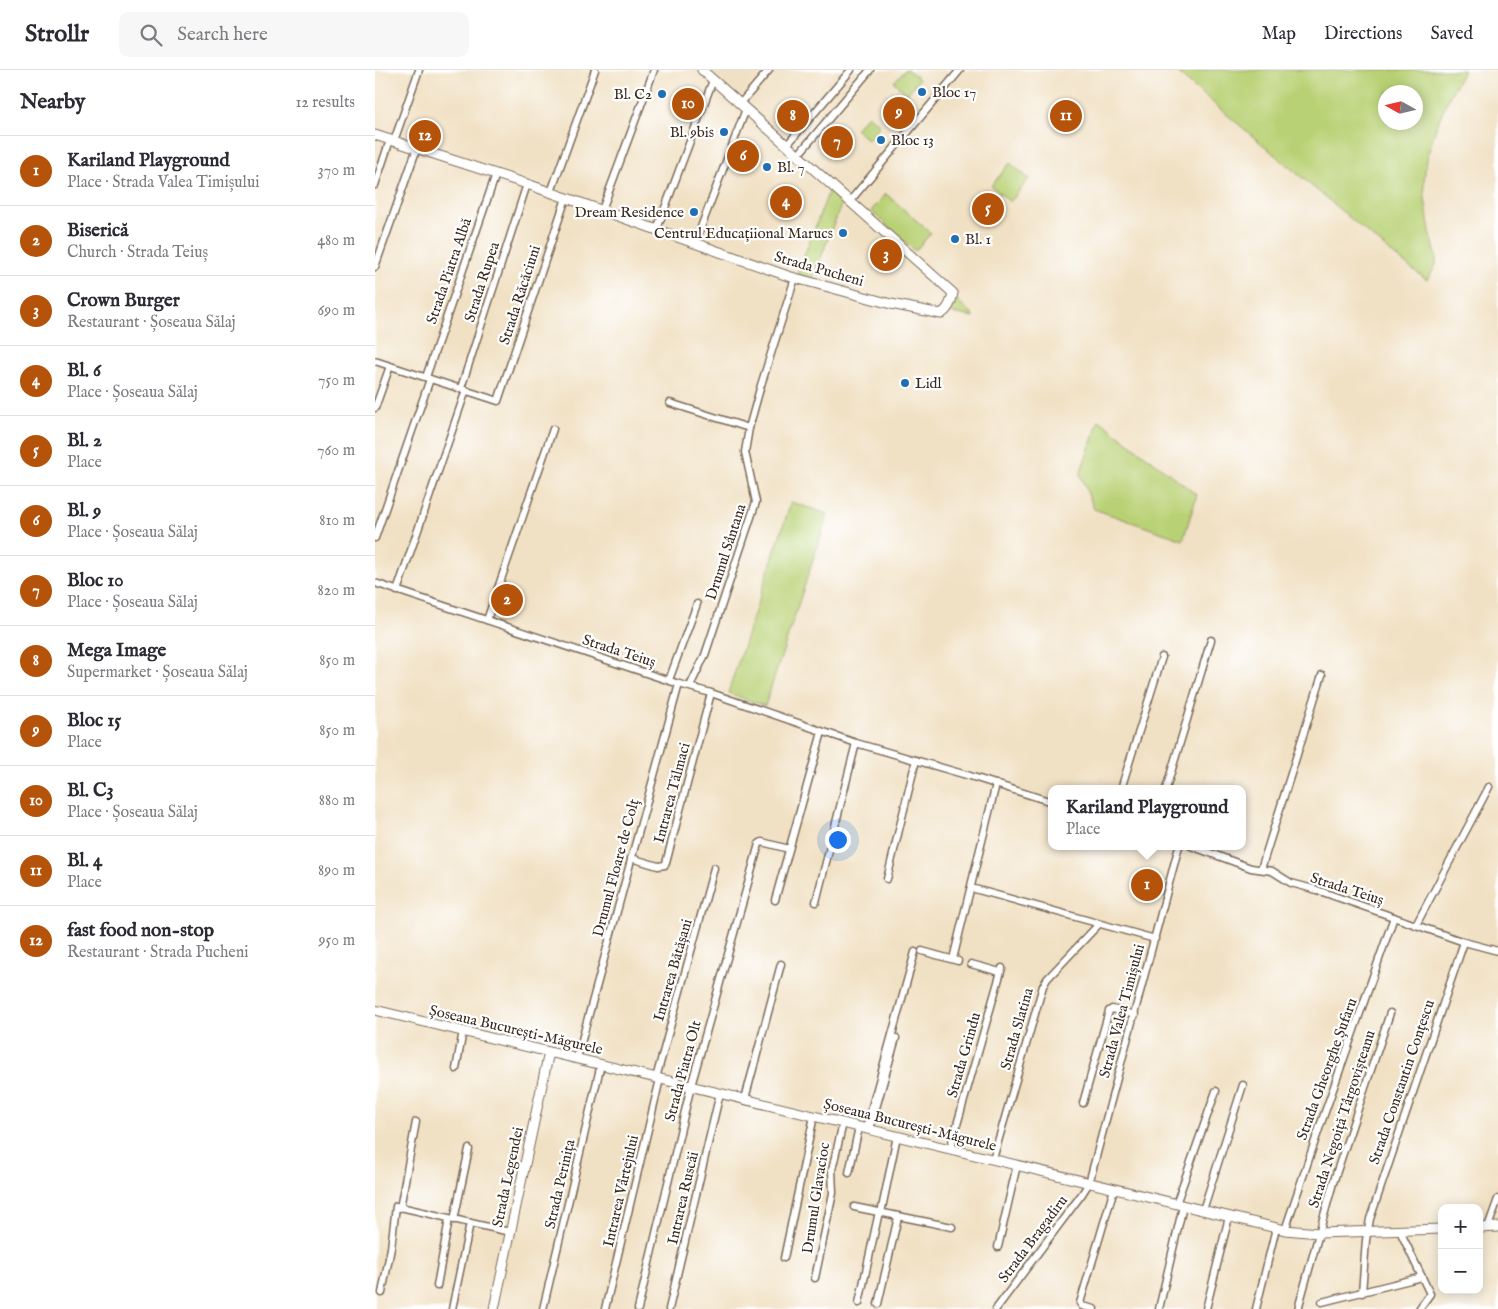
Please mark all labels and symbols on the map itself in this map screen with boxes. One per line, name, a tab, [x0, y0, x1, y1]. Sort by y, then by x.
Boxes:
place label: Bloc 17	[932, 83, 976, 102]
place label: Bl. C2	[614, 85, 652, 104]
pin: 10	[672, 85, 704, 123]
north arrow	[1378, 85, 1423, 130]
marker: Bloc 17	[916, 86, 928, 98]
marker: Bl. C2	[656, 88, 668, 100]
pin: 9	[883, 94, 915, 132]
pin: 8	[777, 97, 809, 135]
pin: 11	[1050, 97, 1082, 135]
pin: 12	[409, 117, 441, 155]
place label: Bl. 9bis	[670, 123, 714, 142]
pin: 7	[821, 123, 853, 161]
marker: Bl. 9bis	[718, 126, 730, 138]
place label: Bloc 13	[891, 131, 934, 150]
marker: Bloc 13	[875, 134, 887, 146]
pin: 6	[727, 137, 759, 175]
place label: Bl. 7	[777, 158, 805, 177]
marker: Bl. 7	[761, 161, 773, 173]
pin: 4	[770, 183, 802, 221]
pin: 5	[972, 190, 1004, 228]
place label: Dream Residence	[575, 203, 684, 222]
marker: Dream Residence	[688, 206, 700, 218]
street label: Strada Piatra Albă	[422, 215, 476, 327]
place label: Centrul Educațiional Marucs	[654, 224, 833, 243]
marker: Centrul Educațiional Marucs	[837, 227, 849, 239]
place label: Bl. 1	[965, 230, 991, 249]
marker: Bl. 1	[949, 233, 961, 245]
pin: 3	[870, 236, 902, 274]
street label: Strada Rupea	[460, 239, 504, 325]
street label: Strada Răcăciuni	[495, 243, 545, 347]
street label: Strada Pucheni	[772, 247, 866, 291]
place label: Lidl	[915, 374, 943, 393]
marker: Lidl	[899, 377, 911, 389]
street label: Drumul Sântana	[701, 501, 751, 603]
pin: 2	[491, 581, 523, 619]
street label: Strada Teiuș	[580, 630, 658, 672]
street label: Intrarea Tălmaci	[649, 741, 695, 845]
street label: Drumul Floare de Colț	[588, 797, 644, 939]
your location	[825, 827, 851, 853]
pin: 1	[1131, 866, 1163, 904]
street label: Strada Teiuș	[1308, 868, 1386, 910]
street label: Intrarea Bătășani	[649, 917, 697, 1023]
street label: Strada Valea Timișului	[1095, 942, 1149, 1080]
street label: Strada Slatina	[996, 985, 1038, 1072]
street label: Strada Gheorghe Șufaru	[1292, 995, 1362, 1143]
street label: Strada Constantin Conțescu	[1365, 997, 1439, 1167]
street label: Șoseaua București-Măgurele	[427, 1001, 605, 1059]
street label: Strada Grindu	[943, 1010, 985, 1100]
street label: Strada Piatra Olt	[660, 1018, 706, 1124]
street label: Strada Negoiță Târgovișteanu	[1304, 1028, 1380, 1210]
street label: Șoseaua București-Măgurele	[822, 1094, 999, 1156]
street label: Strada Legendei	[488, 1125, 528, 1229]
street label: Intrarea Vârtejului	[599, 1133, 643, 1249]
street label: Strada Perinița	[540, 1137, 580, 1231]
street label: Drumul Glavacioc	[798, 1141, 834, 1255]
street label: Intrarea Ruscăi	[663, 1150, 703, 1246]
street label: Strada Bragadiru	[994, 1191, 1072, 1286]

